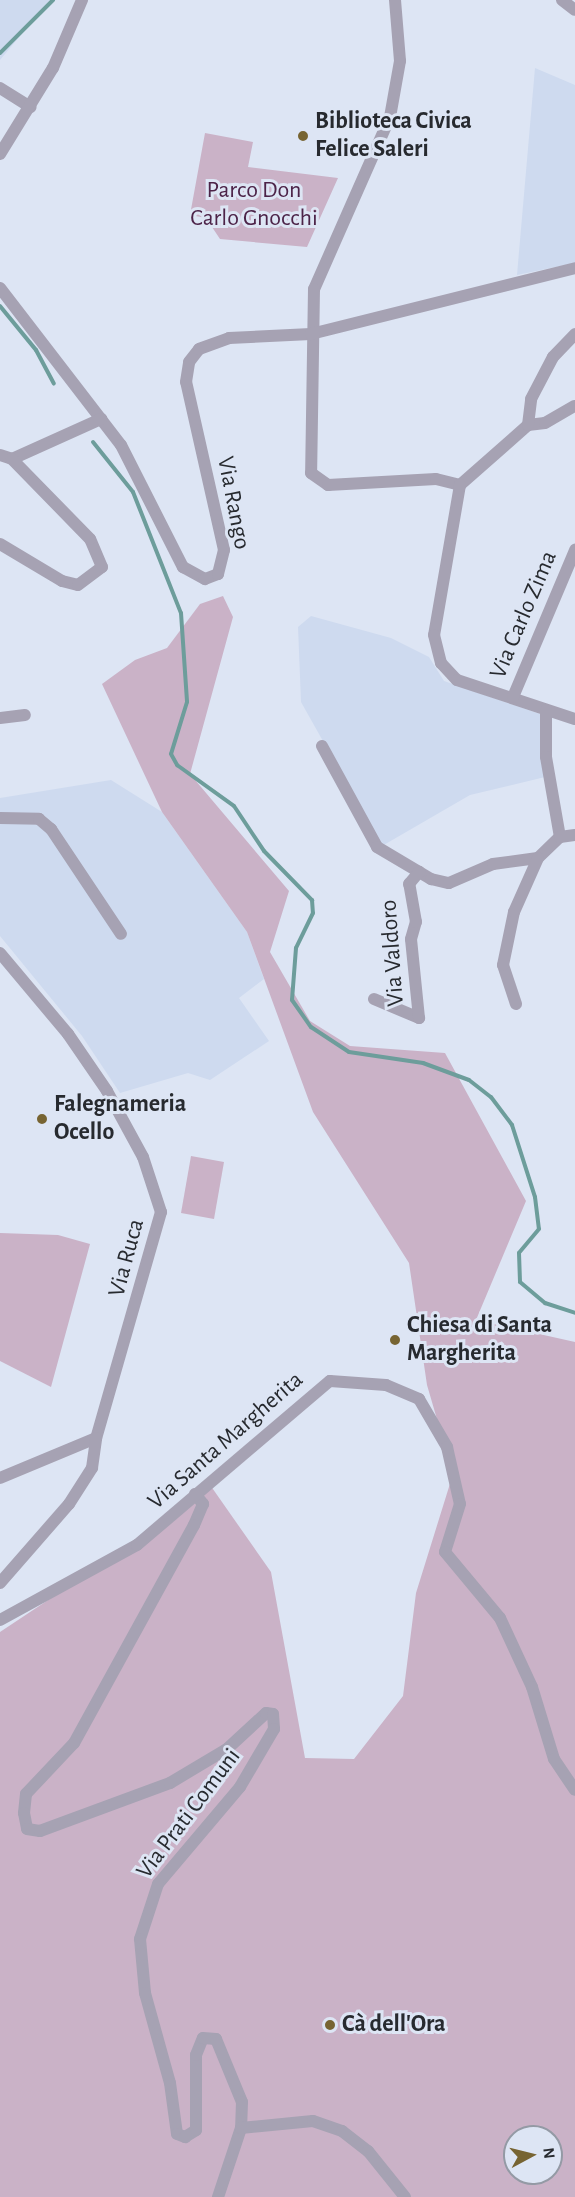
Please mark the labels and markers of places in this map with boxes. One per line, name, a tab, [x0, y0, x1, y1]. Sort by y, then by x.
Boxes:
place label: Biblioteca Civica Felice Saleri	[315, 108, 472, 164]
marker: Biblioteca Civica Felice Saleri	[296, 129, 310, 143]
place label: Falegnameria Ocello	[54, 1091, 186, 1147]
marker: Falegnameria Ocello	[35, 1112, 49, 1126]
place label: Chiesa di Santa Margherita	[407, 1312, 552, 1368]
marker: Chiesa di Santa Margherita	[388, 1333, 402, 1347]
place label: Cà dell'Ora	[342, 2011, 446, 2039]
marker: Cà dell'Ora	[323, 2018, 337, 2032]

